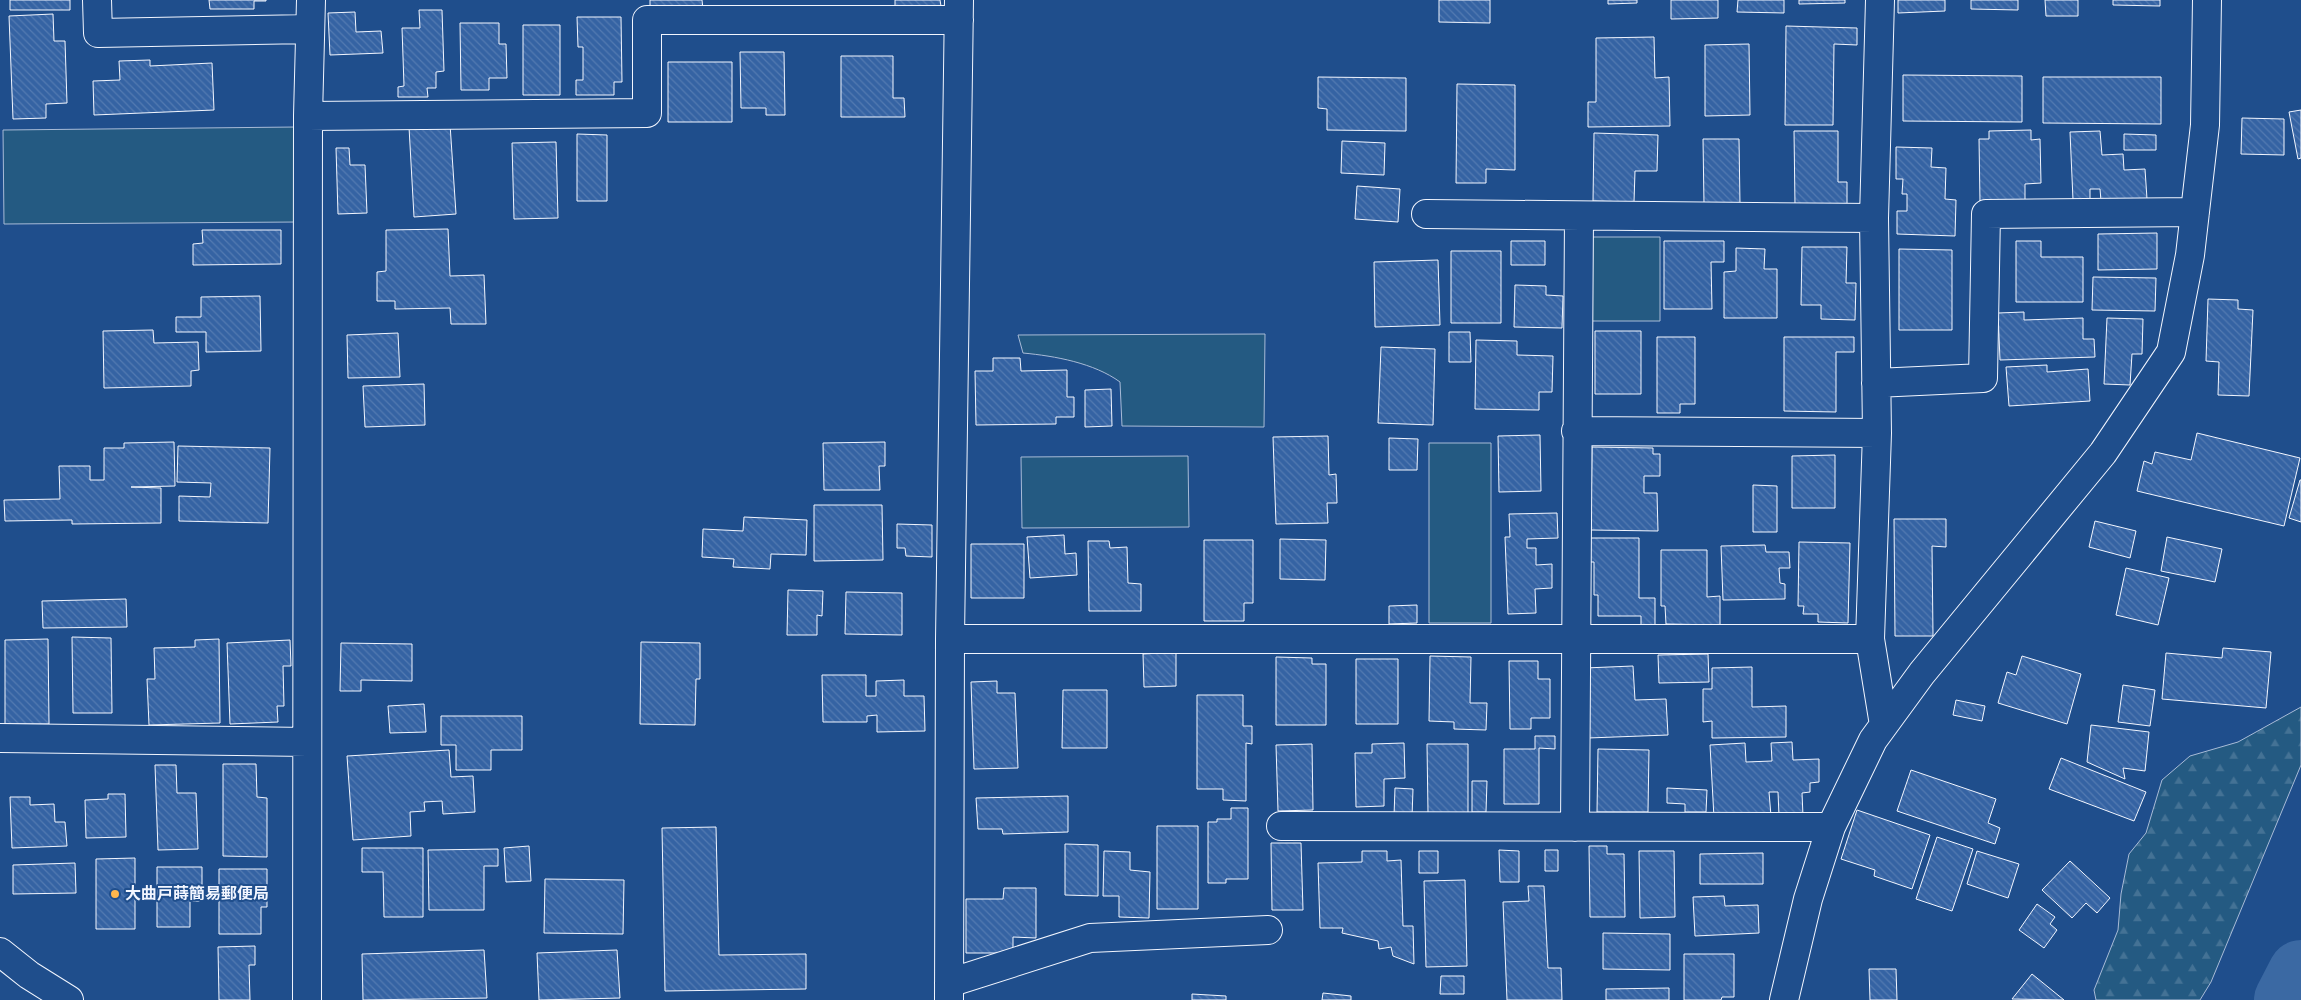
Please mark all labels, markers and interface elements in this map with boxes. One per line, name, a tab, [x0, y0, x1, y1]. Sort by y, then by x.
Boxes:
place label: 大曲戸蒔簡易郵便局	[125, 882, 269, 906]
marker: 大曲戸蒔簡易郵便局	[109, 888, 121, 900]

